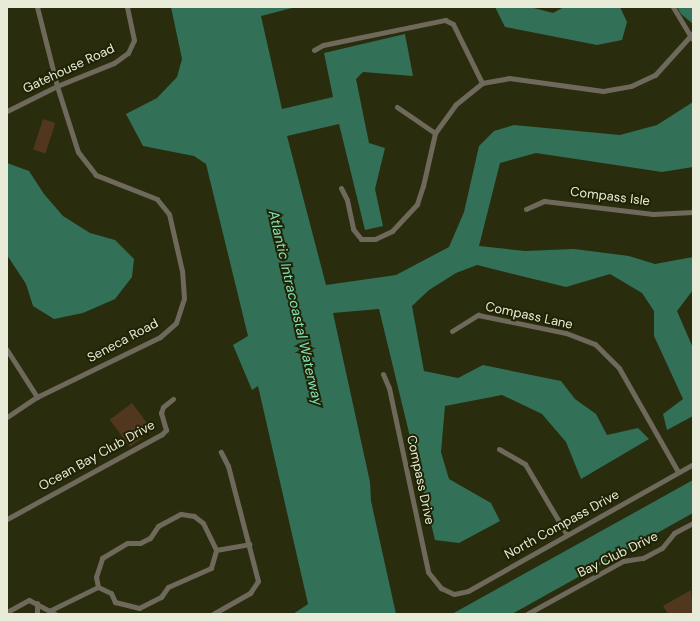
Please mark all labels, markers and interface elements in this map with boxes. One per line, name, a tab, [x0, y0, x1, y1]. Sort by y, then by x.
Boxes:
street label: Gatehouse Road	[21, 41, 117, 97]
street label: Compass Isle	[569, 184, 651, 210]
water label: Atlantic Intracoastal Waterway	[265, 209, 327, 407]
street label: Compass Lane	[484, 299, 574, 333]
street label: Seneca Road	[85, 316, 161, 366]
street label: Ocean Bay Club Drive	[36, 418, 158, 494]
street label: Compass Drive	[403, 434, 437, 526]
street label: North Compass Drive	[502, 487, 622, 563]
street label: Bay Club Drive	[575, 529, 661, 581]

